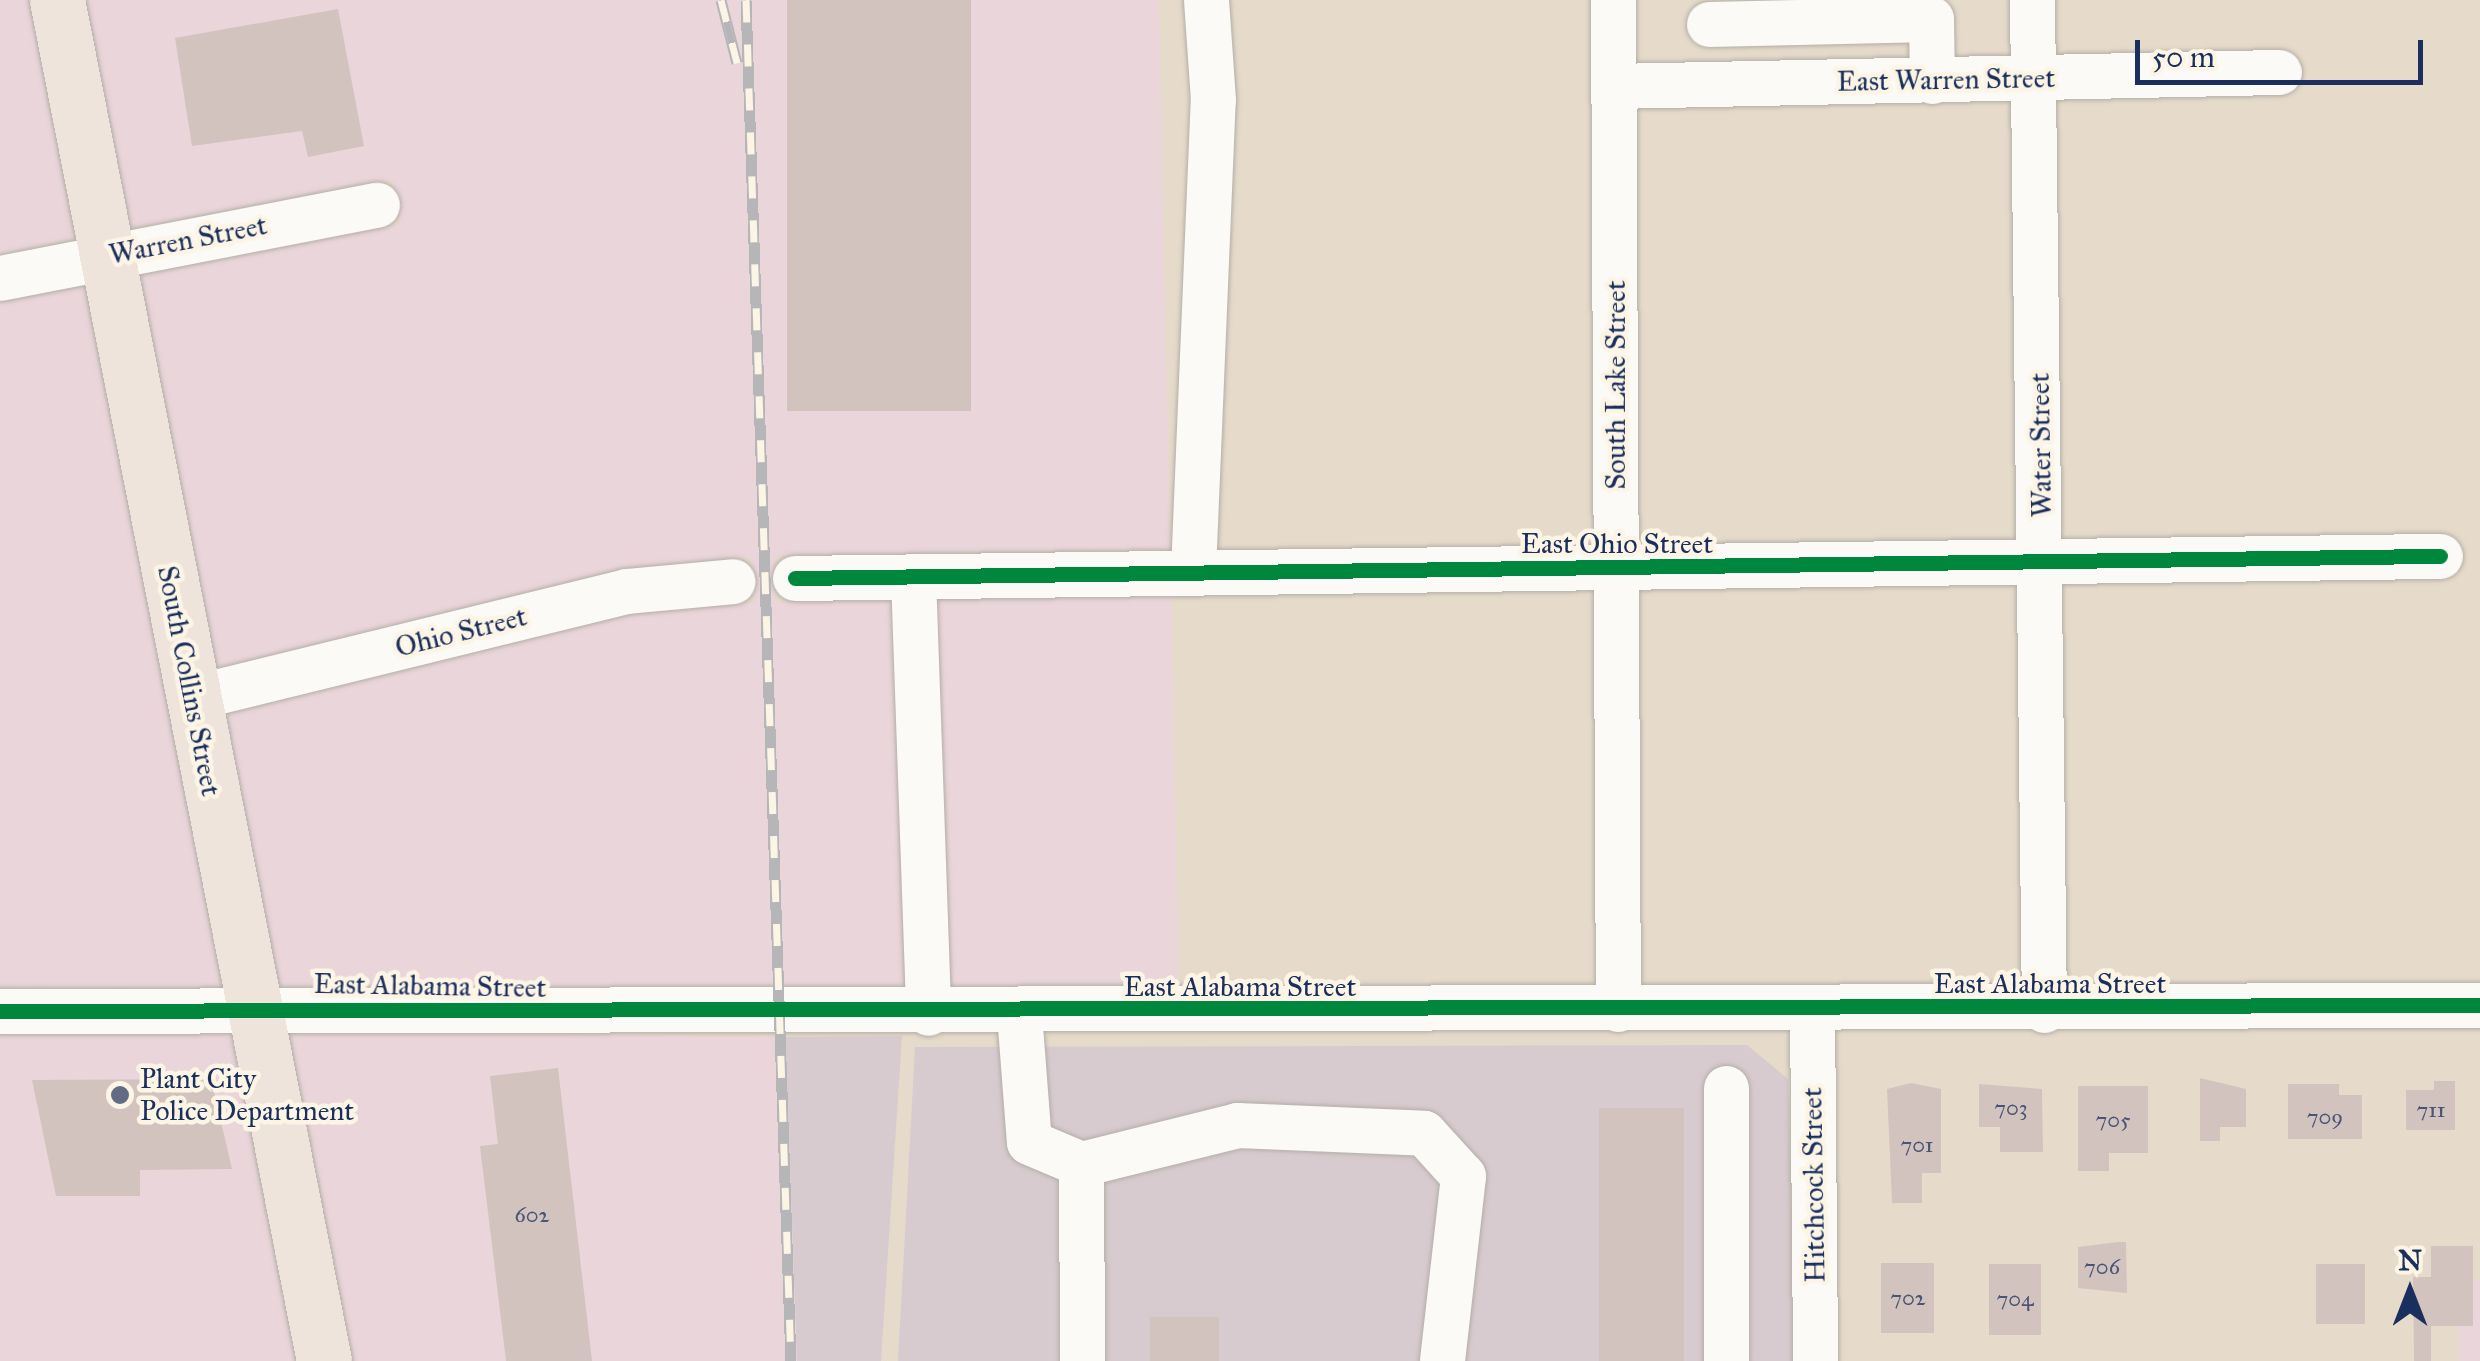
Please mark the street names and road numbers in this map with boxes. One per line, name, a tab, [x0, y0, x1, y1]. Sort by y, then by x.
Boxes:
street label: East Warren Street	[1837, 61, 2055, 99]
street label: Warren Street	[106, 208, 270, 272]
street label: South Lake Street	[1599, 280, 1633, 490]
street label: Water Street	[2023, 372, 2059, 518]
street label: East Ohio Street	[1521, 527, 1713, 561]
street label: South Collins Street	[150, 563, 228, 799]
street label: Ohio Street	[392, 599, 530, 665]
street label: East Alabama Street	[313, 967, 547, 1005]
street label: East Alabama Street	[1934, 967, 2166, 1001]
street label: East Alabama Street	[1124, 970, 1356, 1004]
street label: Hitchcock Street	[1795, 1087, 1833, 1283]

